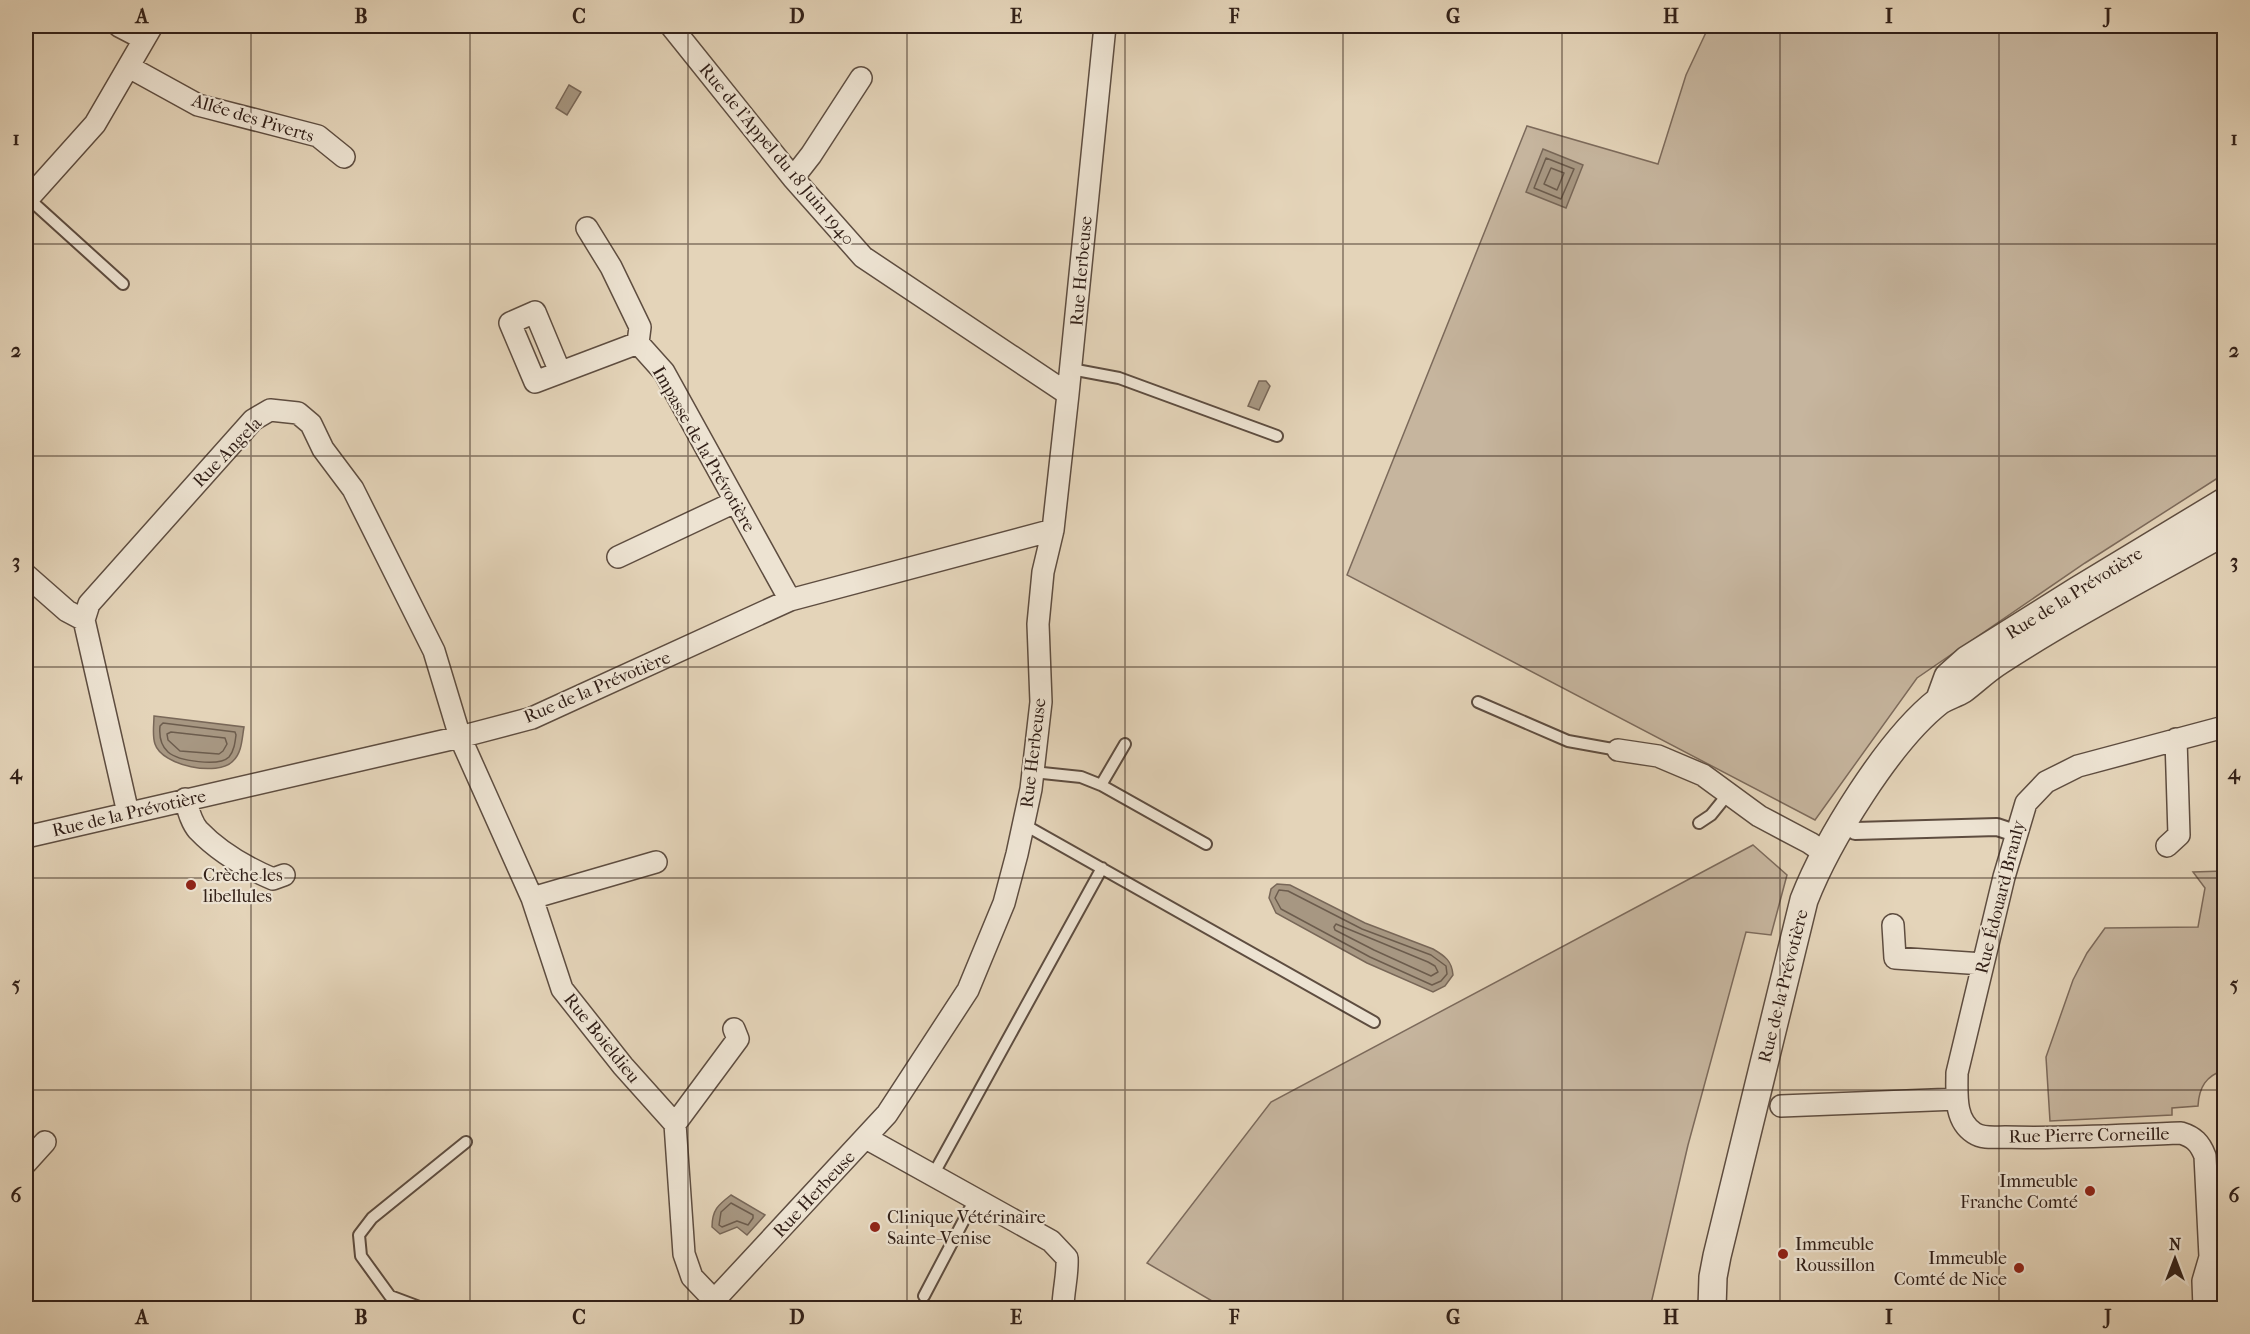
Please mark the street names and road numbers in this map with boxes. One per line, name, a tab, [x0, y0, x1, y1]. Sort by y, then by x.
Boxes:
street label: Rue de l'Appel du 18 Juin 1940	[694, 59, 859, 249]
street label: Allée des Piverts	[188, 90, 317, 147]
street label: Rue Herbeuse	[1066, 215, 1097, 327]
street label: Impasse de la Prévotière	[648, 363, 760, 536]
street label: Rue Angela	[189, 412, 266, 492]
street label: Rue de la Prévotière	[2002, 543, 2147, 644]
street label: Rue de la Prévotière	[521, 647, 674, 728]
street label: Rue Herbeuse	[1016, 697, 1051, 809]
street label: Rue de la Prévotière	[50, 786, 208, 841]
street label: Rue Édouard Branly	[1970, 817, 2030, 976]
street label: Rue de la Prévotière	[1754, 907, 1813, 1065]
street label: Rue Boieldieu	[559, 989, 644, 1087]
street label: Rue Pierre Corneille	[2009, 1124, 2170, 1147]
street label: Rue Herbeuse	[769, 1147, 860, 1242]

